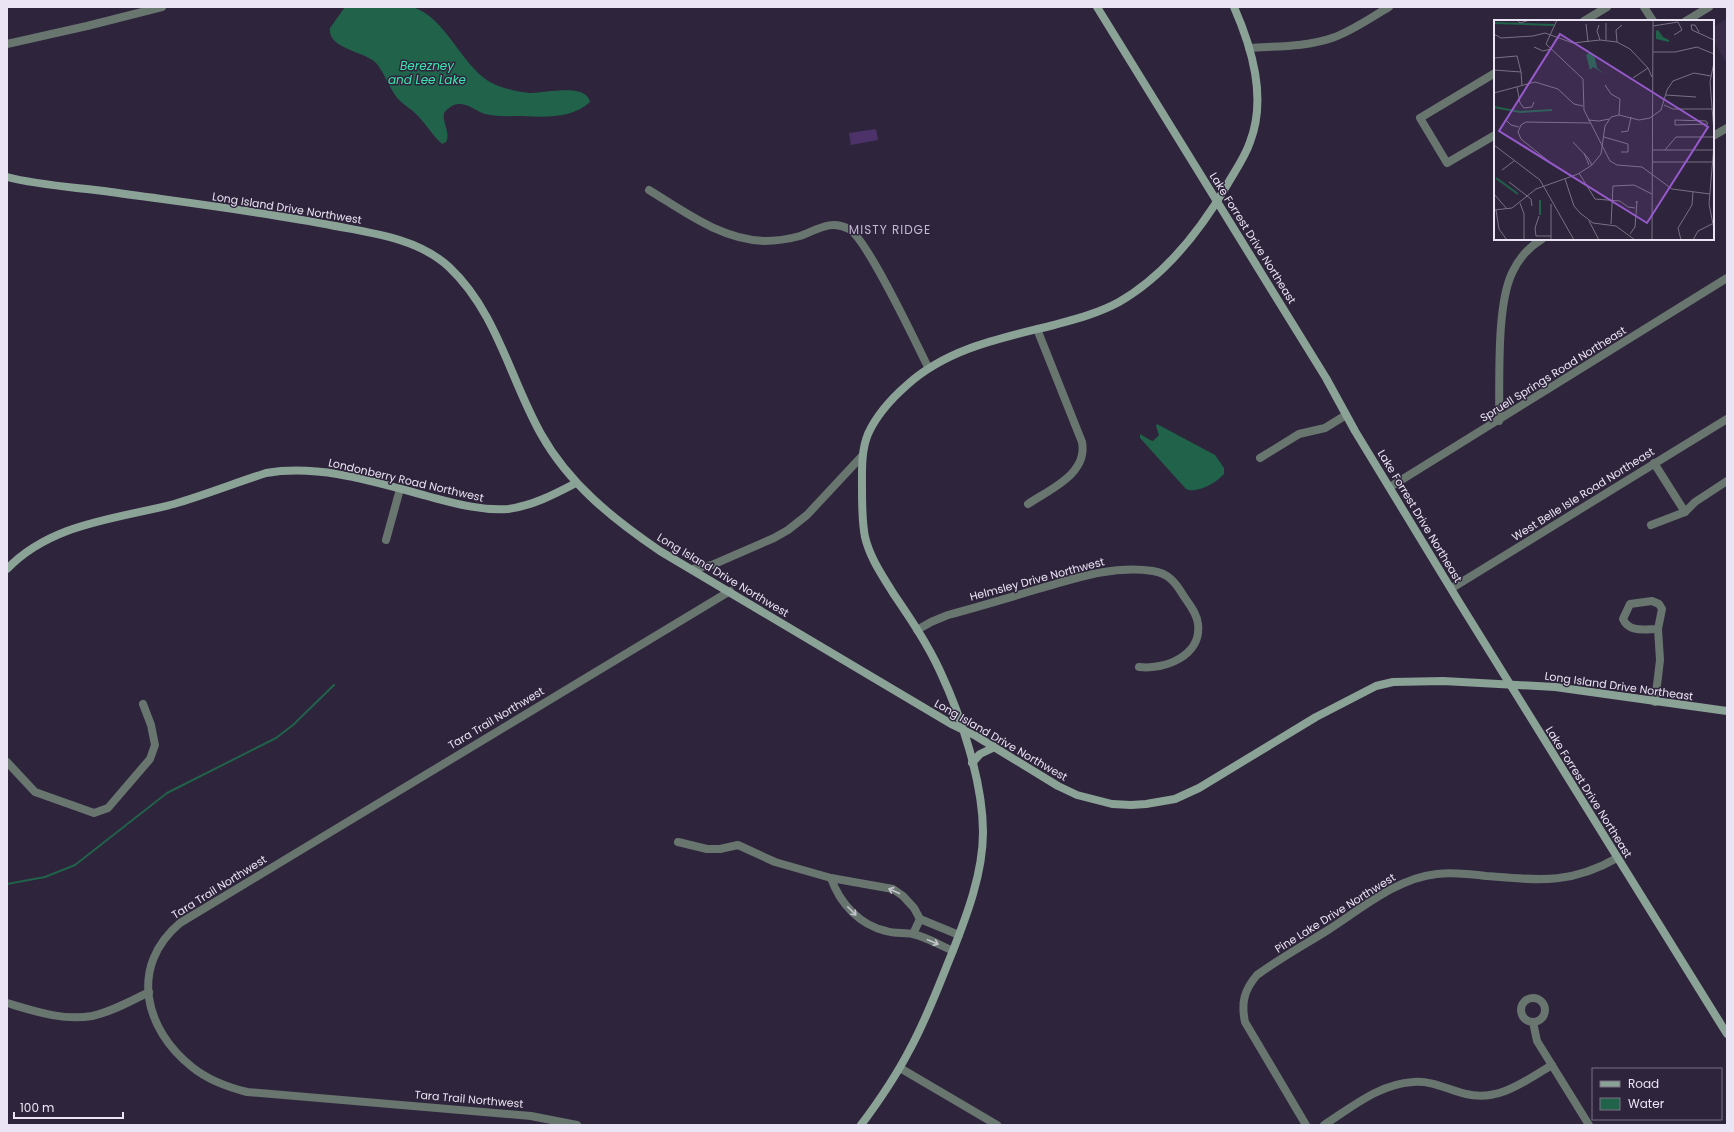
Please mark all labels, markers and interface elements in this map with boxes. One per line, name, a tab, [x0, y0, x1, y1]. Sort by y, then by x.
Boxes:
inset map	[1494, 20, 1714, 240]
water label: Berezney and Lee Lake	[388, 57, 467, 88]
street label: Lake Forrest Drive Northeast	[1206, 169, 1300, 307]
street label: Long Island Drive Northwest	[211, 188, 363, 228]
district label: MISTY RIDGE	[849, 221, 931, 238]
street label: Spruell Springs Road Northeast	[1477, 322, 1629, 426]
street label: West Belle Isle Road Northeast	[1509, 443, 1657, 545]
street label: Lake Forrest Drive Northeast	[1374, 447, 1466, 585]
street label: Londonberry Road Northwest	[327, 454, 485, 506]
street label: Long Island Drive Northwest	[654, 529, 792, 621]
street label: Helmsley Drive Northwest	[968, 553, 1106, 605]
street label: Long Island Drive Northeast	[1544, 668, 1694, 704]
street label: Tara Trail Northwest	[445, 683, 547, 753]
street label: Long Island Drive Northwest	[932, 695, 1070, 785]
street label: Lake Forrest Drive Northeast	[1542, 723, 1636, 861]
street label: Tara Trail Northwest	[168, 851, 270, 923]
street label: Pine Lake Drive Northwest	[1272, 869, 1398, 957]
one-way arrow	[889, 887, 901, 894]
one-way arrow	[847, 906, 857, 916]
one-way arrow	[926, 939, 938, 947]
legend	[1592, 1068, 1722, 1120]
text: Road	[1628, 1075, 1659, 1092]
street label: Tara Trail Northwest	[414, 1086, 524, 1112]
scale bar	[14, 1094, 123, 1120]
text: Water	[1628, 1095, 1665, 1112]
text: 100 m	[20, 1099, 54, 1116]

